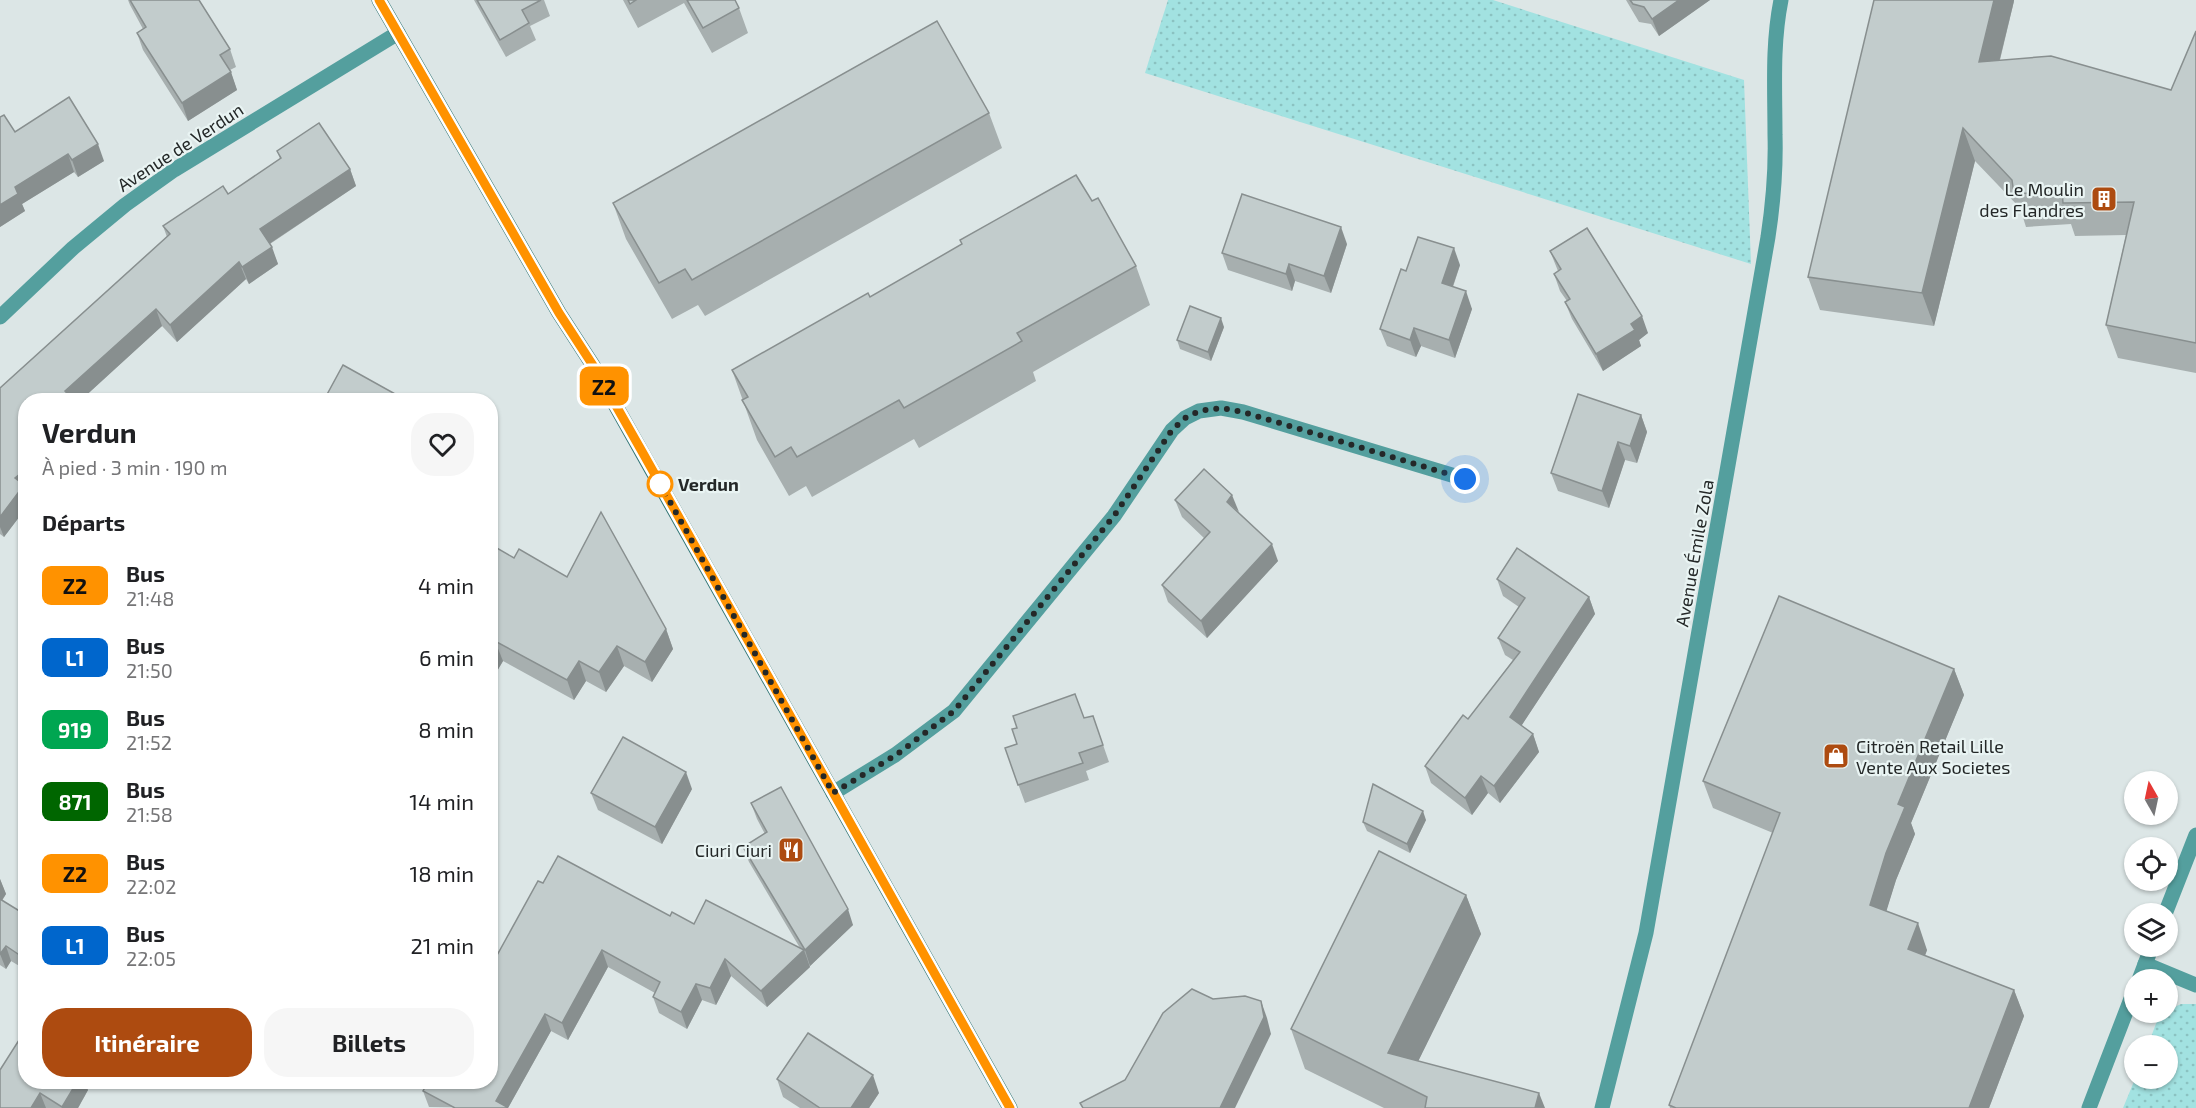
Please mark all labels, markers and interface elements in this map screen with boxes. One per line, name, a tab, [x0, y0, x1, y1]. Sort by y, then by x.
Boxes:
street label: Avenue de Verdun	[113, 98, 247, 196]
place label: Le Moulin des Flandres	[1979, 178, 2084, 221]
building icon: Le Moulin des Flandres	[2089, 184, 2119, 214]
line badge: Z2	[577, 366, 631, 406]
text: Z2	[592, 374, 616, 399]
button: heart	[411, 413, 474, 476]
text: Verdun	[42, 415, 137, 449]
text: À pied · 3 min · 190 m	[42, 455, 228, 479]
your location	[1450, 464, 1480, 494]
marker: Verdun	[647, 471, 673, 497]
place label: Verdun	[678, 473, 739, 495]
street label: Avenue Émile Zola	[1670, 478, 1718, 628]
text: Départs	[42, 509, 125, 535]
text: Bus	[126, 560, 165, 586]
text: 4 min	[418, 572, 474, 598]
text: Z2	[63, 573, 87, 598]
text: 21:48	[126, 586, 174, 610]
text: Bus	[126, 632, 165, 658]
text: 6 min	[419, 644, 474, 670]
text: L1	[65, 645, 85, 670]
text: 21:50	[126, 658, 173, 682]
text: Bus	[126, 704, 165, 730]
text: 8 min	[418, 716, 474, 742]
text: 919	[58, 717, 92, 742]
text: 21:52	[126, 730, 172, 754]
place label: Citroën Retail Lille Vente Aux Societes	[1856, 735, 2010, 778]
shop icon: Citroën Retail Lille Vente Aux Societes	[1821, 741, 1851, 771]
north arrow	[2124, 771, 2178, 825]
map controls	[2124, 771, 2178, 1089]
text: Bus	[126, 776, 165, 802]
text: 14 min	[409, 788, 474, 814]
text: 871	[58, 789, 92, 814]
text: 21:58	[126, 802, 173, 826]
restaurant icon: Ciuri Ciuri	[776, 835, 806, 865]
button: locate	[2124, 837, 2178, 891]
place label: Ciuri Ciuri	[695, 839, 772, 861]
text: Bus	[126, 848, 165, 874]
text: 18 min	[409, 860, 474, 886]
text: Z2	[63, 861, 87, 886]
text: 22:02	[126, 874, 177, 898]
button: layers	[2124, 903, 2178, 957]
text: Bus	[126, 920, 165, 946]
text: 21 min	[410, 932, 474, 958]
text: L1	[65, 933, 85, 958]
text: 22:05	[126, 946, 176, 970]
button: +	[2124, 969, 2178, 1023]
button: Itinéraire	[42, 1008, 252, 1077]
button: Billets	[264, 1008, 474, 1077]
button: −	[2124, 1035, 2178, 1089]

